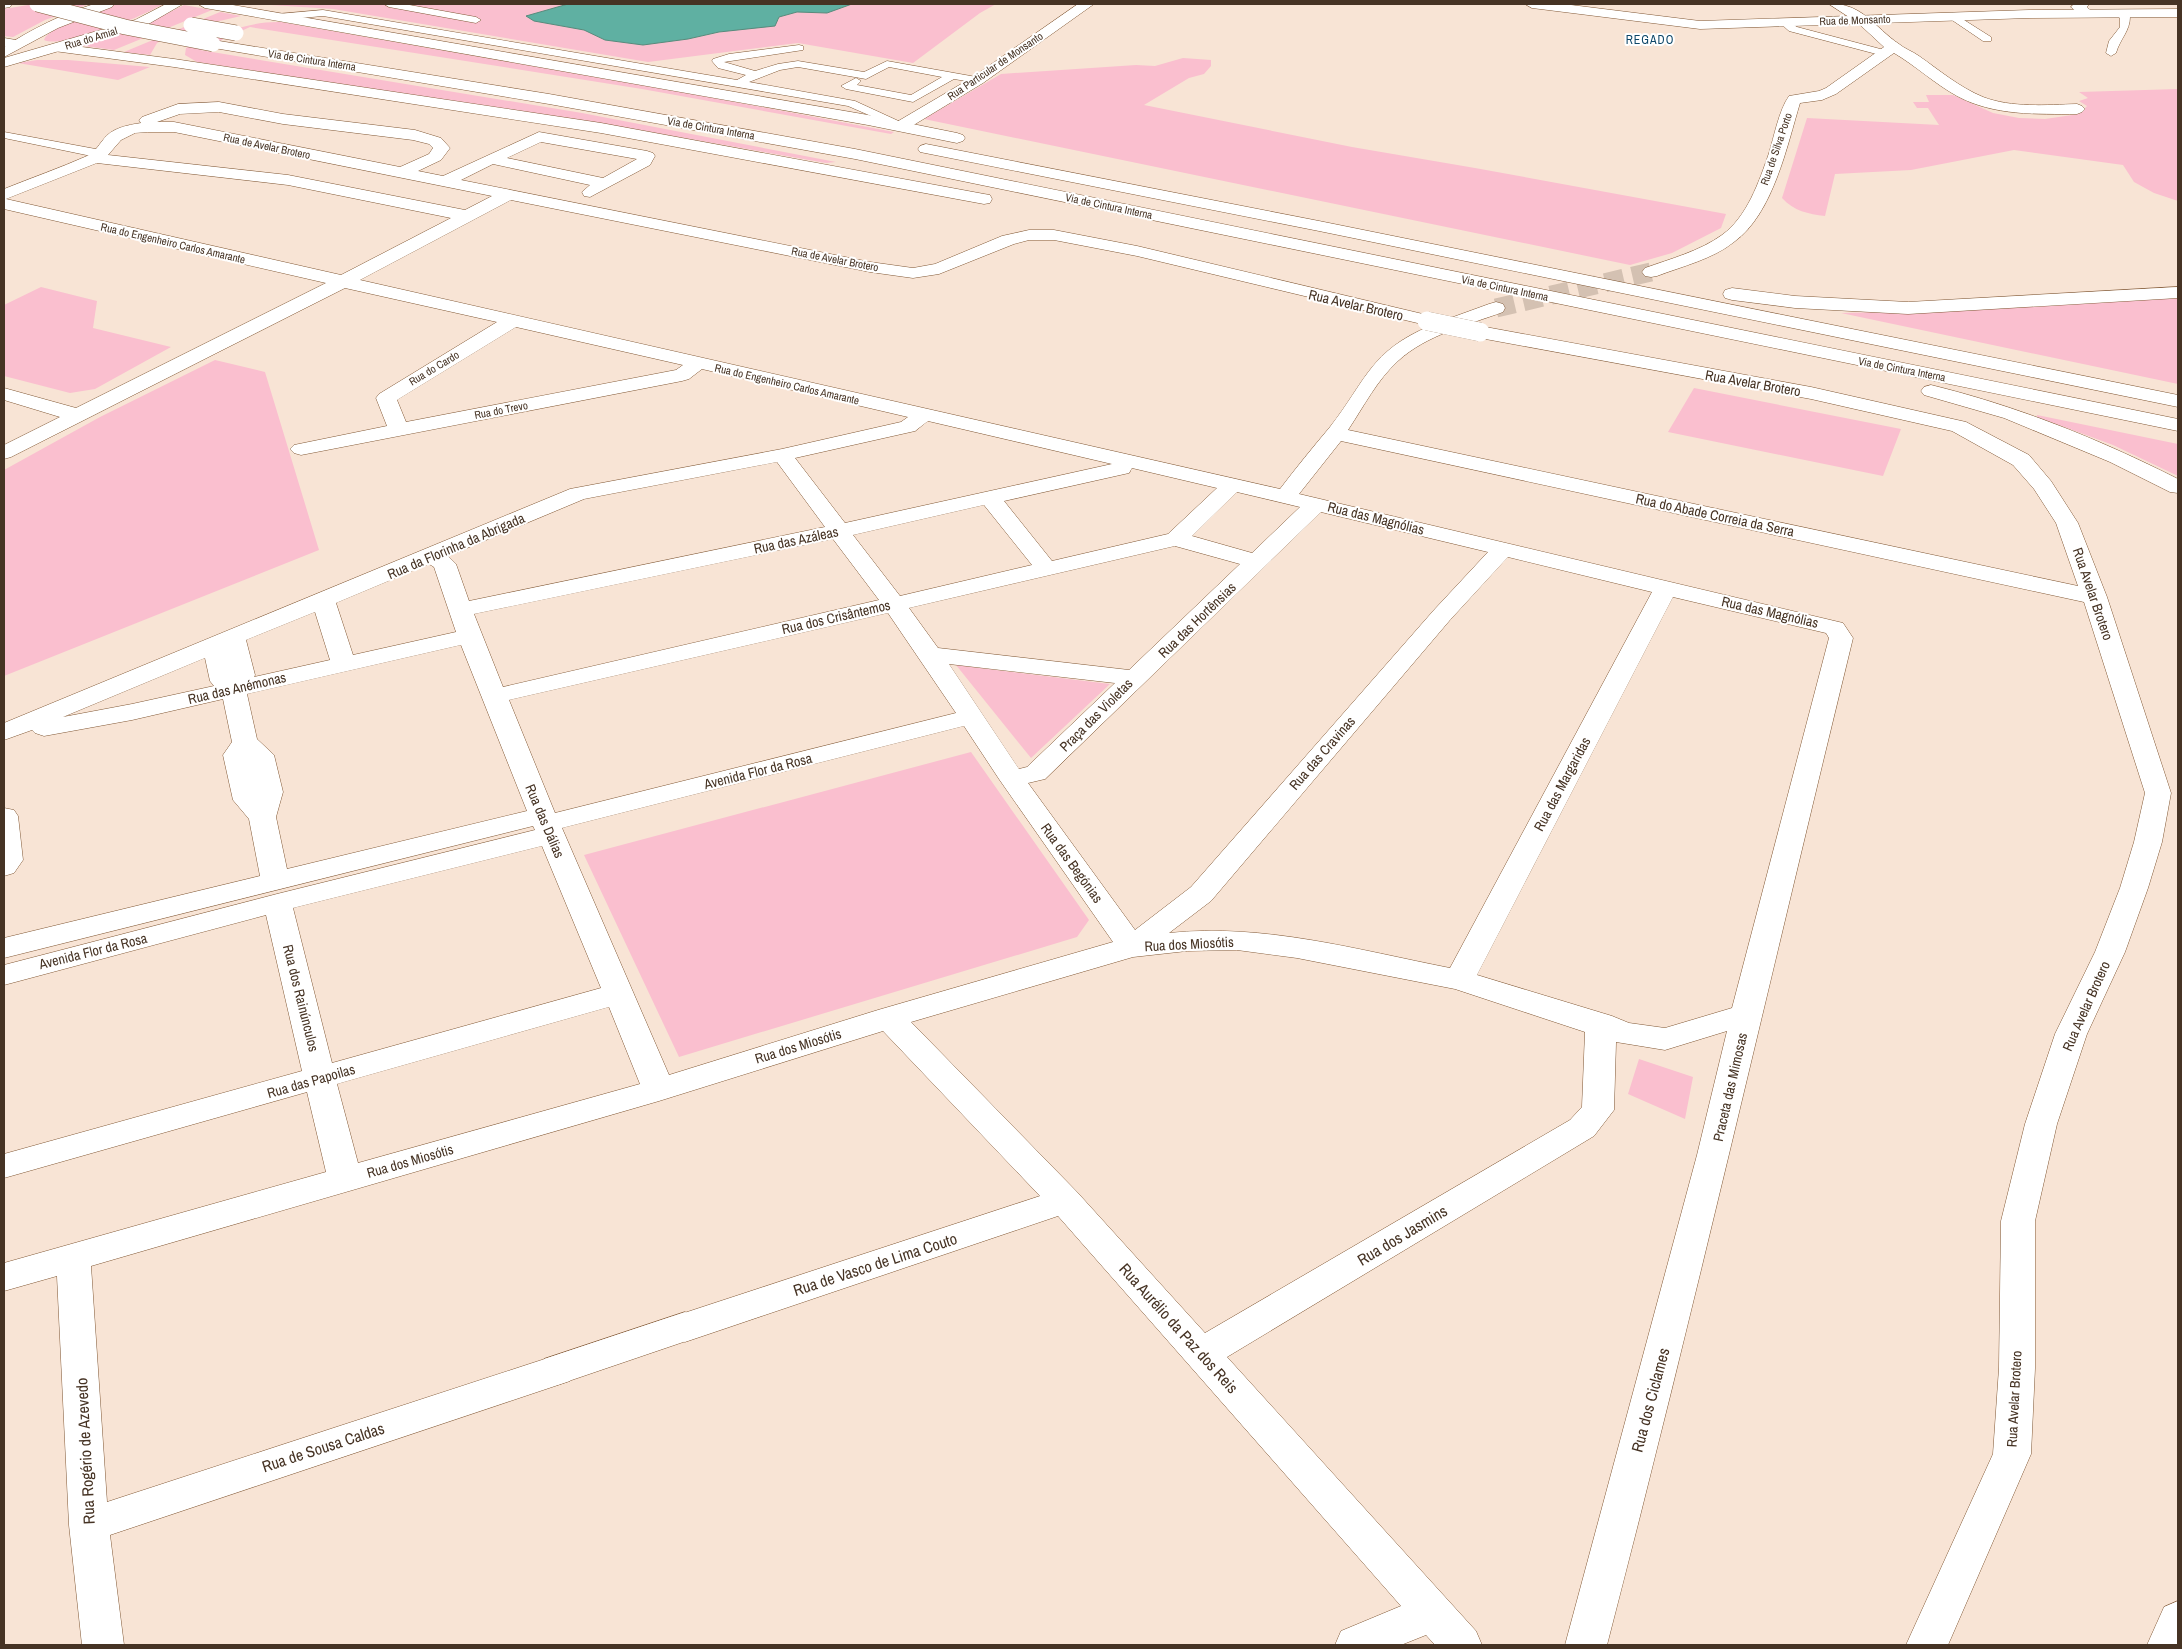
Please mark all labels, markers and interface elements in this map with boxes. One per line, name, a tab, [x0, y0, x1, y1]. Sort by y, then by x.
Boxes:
street label: Rua de Monsanto	[1819, 12, 1891, 28]
street label: Rua do Amial	[63, 23, 119, 53]
street label: Rua Particular de Monsanto	[945, 29, 1045, 103]
district label: REGADO	[1626, 32, 1674, 48]
street label: Via de Cintura Interna	[267, 46, 357, 74]
street label: Rua de Silva Porto	[1757, 111, 1795, 187]
street label: Via de Cintura Interna	[666, 113, 756, 143]
street label: Rua de Avelar Brotero	[222, 130, 312, 162]
street label: Via de Cintura Interna	[1064, 190, 1154, 222]
street label: Rua do Engenheiro Carlos Amarante	[99, 220, 247, 266]
street label: Rua de Avelar Brotero	[790, 244, 880, 274]
street label: Via de Cintura Interna	[1460, 272, 1550, 304]
street label: Rua Avelar Brotero	[1307, 285, 1405, 325]
street label: Rua do Cardo	[406, 348, 462, 388]
street label: Via de Cintura Interna	[1857, 354, 1947, 384]
street label: Rua do Engenheiro Carlos Amarante	[713, 361, 861, 407]
street label: Rua Avelar Brotero	[1704, 366, 1802, 400]
street label: Rua do Trevo	[473, 398, 529, 422]
street label: Rua do Abade Correia da Serra	[1634, 489, 1796, 541]
street label: Rua das Magnólias	[1326, 497, 1426, 539]
street label: Rua da Florinha da Abrigada	[385, 509, 528, 583]
street label: Rua das Azáleas	[752, 522, 840, 558]
street label: Rua Avelar Brotero	[2069, 545, 2117, 643]
street label: Rua das Hortênsias	[1154, 578, 1240, 662]
street label: Rua das Magnólias	[1720, 592, 1820, 632]
street label: Rua dos Crisântemos	[780, 596, 892, 638]
street label: Rua das Anémonas	[186, 668, 288, 708]
street label: Praça das Violetas	[1056, 674, 1137, 755]
street label: Rua das Cravinas	[1285, 712, 1359, 794]
street label: Rua das Margaridas	[1530, 734, 1594, 834]
street label: Avenida Flor da Rosa	[701, 749, 815, 793]
street label: Rua das Dálias	[521, 781, 569, 861]
street label: Rua das Begónias	[1037, 819, 1107, 907]
street label: Avenida Flor da Rosa	[36, 929, 150, 973]
street label: Rua dos Miosótis	[1144, 933, 1234, 955]
street label: Rua dos Rainúnculos	[279, 943, 323, 1054]
street label: Rua Avelar Brotero	[2058, 958, 2114, 1054]
street label: Rua dos Miosótis	[753, 1024, 844, 1068]
street label: Praceta das Mimosas	[1709, 1031, 1751, 1143]
street label: Rua das Papoilas	[265, 1060, 357, 1102]
street label: Rua dos Miosótis	[365, 1140, 456, 1182]
street label: Rua dos Jasmins	[1353, 1199, 1451, 1271]
street label: Rua de Vasco de Lima Couto	[790, 1227, 960, 1301]
street label: Rua Aurélio da Paz dos Reis	[1114, 1258, 1244, 1398]
street label: Rua dos Ciclames	[1626, 1345, 1674, 1455]
street label: Rua Avelar Brotero	[2002, 1350, 2026, 1448]
street label: Rua Rogério de Azevedo	[70, 1377, 100, 1525]
street label: Rua de Sousa Caldas	[259, 1417, 387, 1477]

